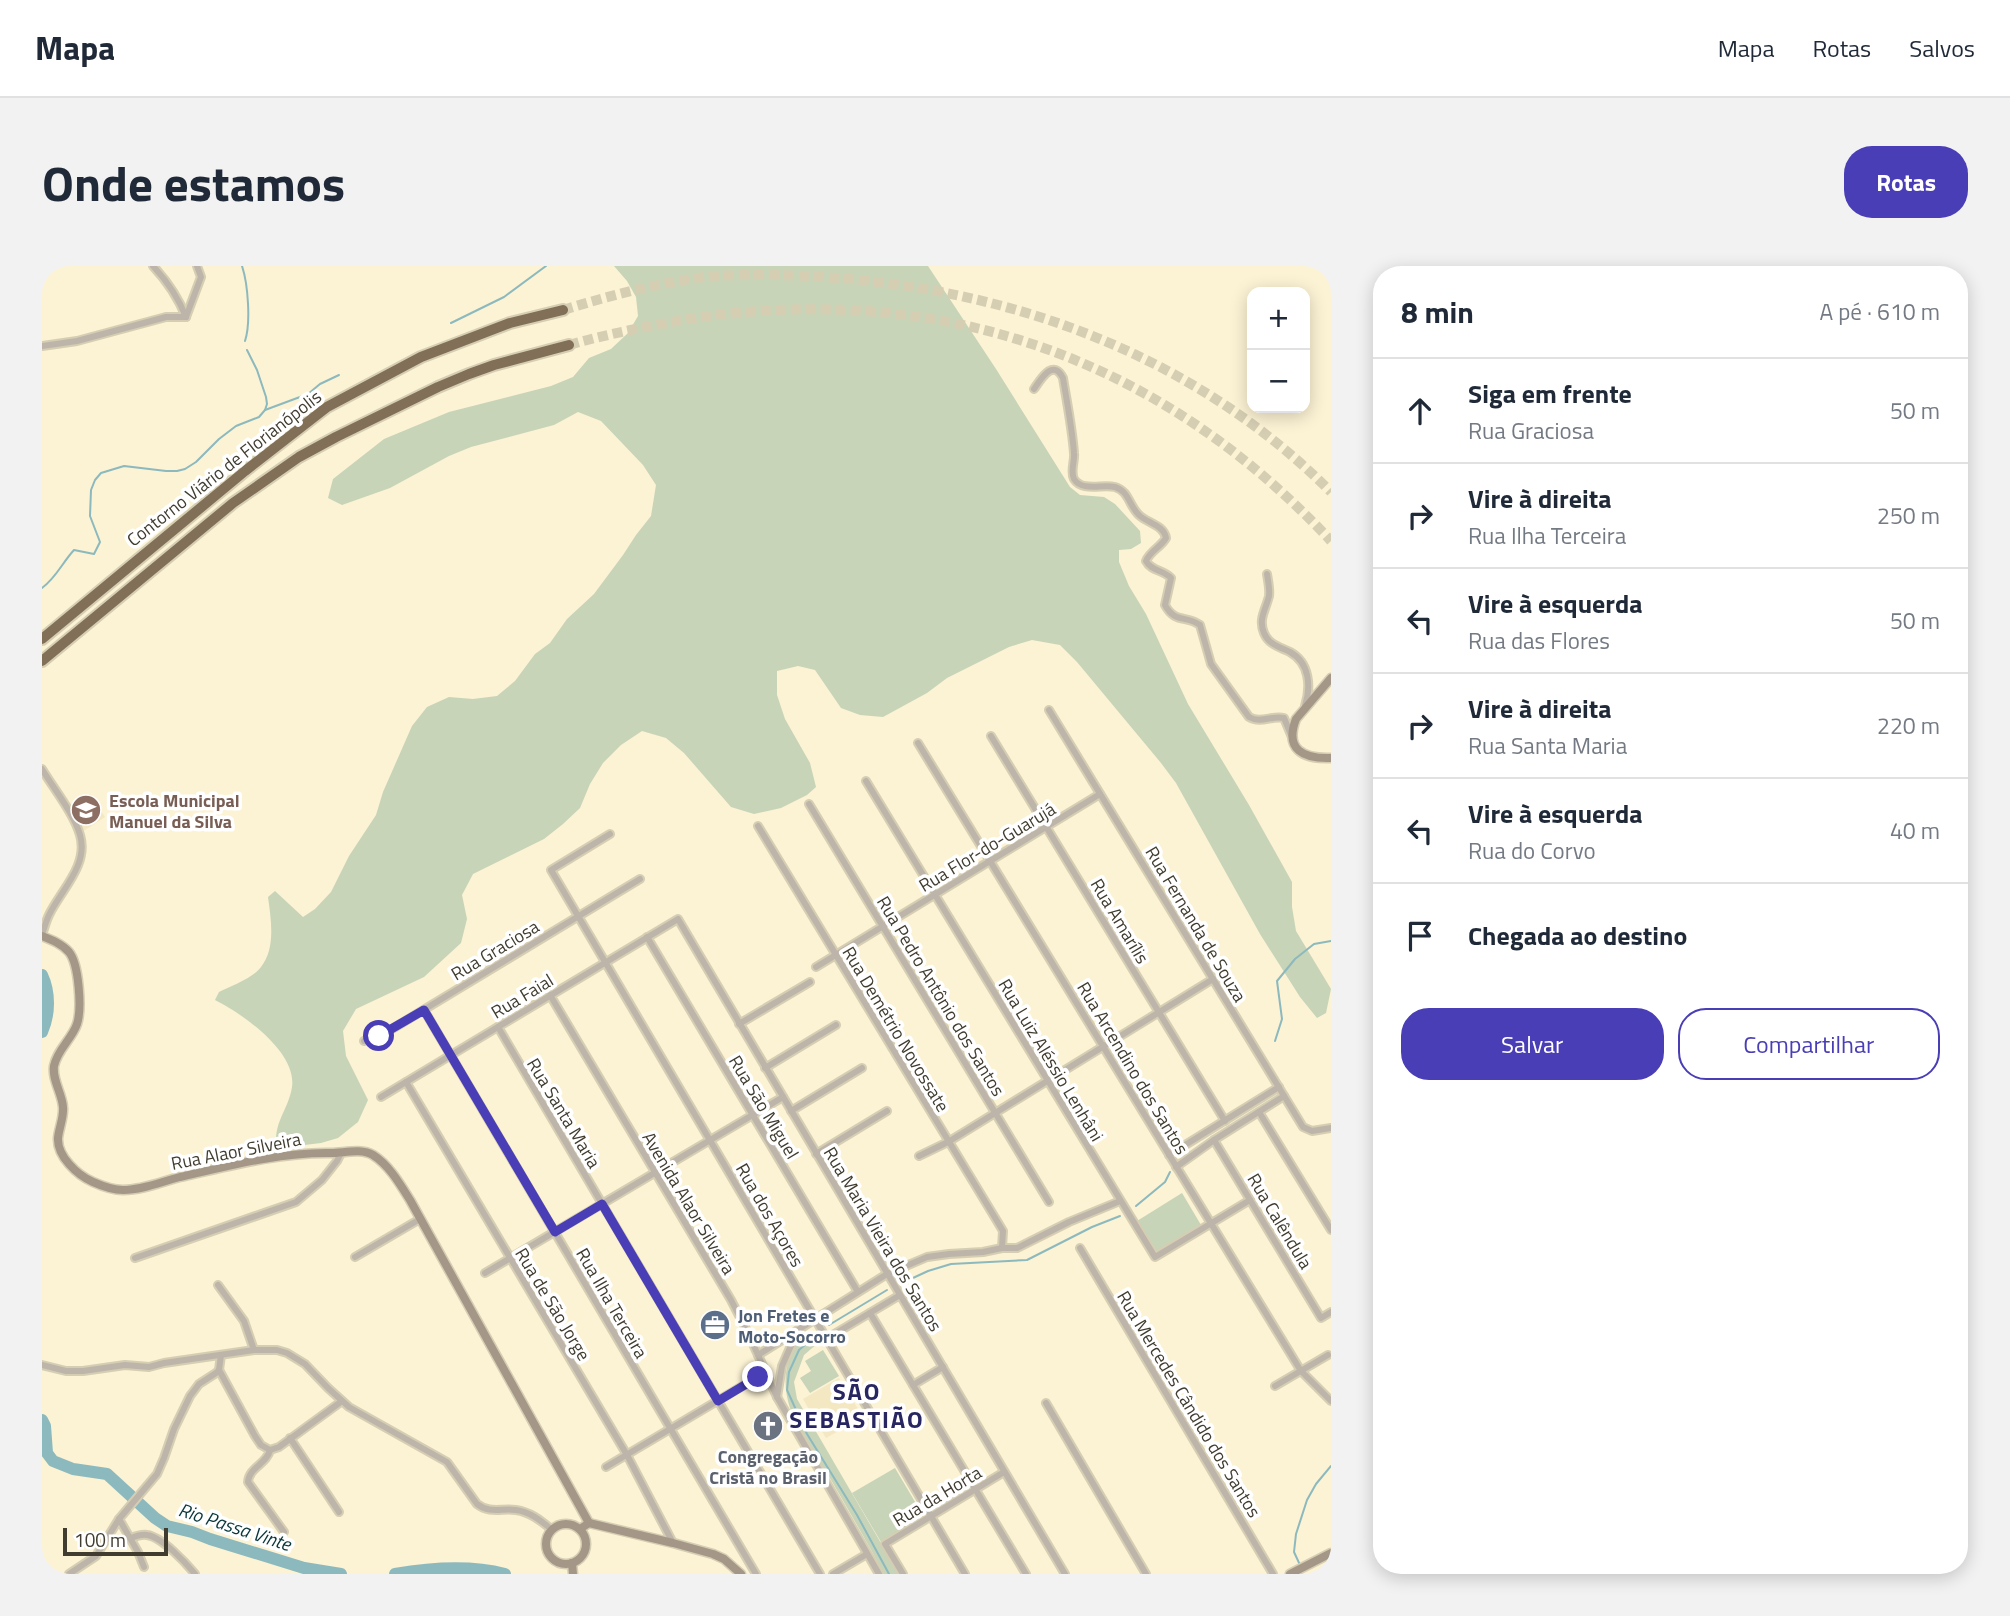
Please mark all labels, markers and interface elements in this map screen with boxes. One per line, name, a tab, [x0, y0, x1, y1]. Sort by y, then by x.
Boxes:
text: Mapa	[35, 23, 115, 73]
text: Mapa	[1718, 30, 1774, 66]
text: Rotas	[1812, 30, 1871, 66]
text: Salvos	[1909, 30, 1975, 66]
text: Onde estamos	[42, 145, 345, 220]
button: Rotas	[1844, 146, 1968, 218]
map controls	[1247, 287, 1310, 413]
button: +	[1247, 287, 1310, 350]
text: 8 min	[1401, 289, 1474, 335]
text: A pé · 610 m	[1819, 294, 1940, 329]
button: −	[1247, 350, 1310, 413]
text: Siga em frente	[1468, 374, 1632, 413]
street label: Contorno Viário de Florianópolis	[121, 383, 327, 553]
icon: ahead	[1401, 392, 1439, 430]
text: 50 m	[1890, 393, 1940, 428]
text: Rua Graciosa	[1468, 413, 1594, 448]
text: Vire à direita	[1468, 479, 1611, 518]
icon: right	[1401, 497, 1439, 535]
text: 250 m	[1877, 498, 1940, 533]
text: Rua Ilha Terceira	[1468, 518, 1626, 553]
text: Vire à esquerda	[1468, 584, 1643, 623]
icon: left	[1401, 602, 1439, 640]
text: 50 m	[1890, 603, 1940, 638]
text: Rua das Flores	[1468, 623, 1610, 658]
text: Vire à direita	[1468, 689, 1611, 728]
icon: right	[1401, 707, 1439, 745]
text: 220 m	[1877, 708, 1940, 743]
text: Rua Santa Maria	[1468, 728, 1627, 763]
place label: Escola Municipal Manuel da Silva	[109, 787, 240, 835]
school or university icon: Escola Municipal Manuel da Silva	[69, 793, 103, 827]
text: Vire à esquerda	[1468, 794, 1643, 833]
street label: Rua Flor-do-Guarujá	[913, 795, 1061, 899]
icon: left	[1401, 812, 1439, 850]
text: 40 m	[1890, 813, 1940, 848]
text: Rua do Corvo	[1468, 833, 1596, 868]
street label: Rua Fernanda de Souza	[1139, 841, 1253, 1007]
street label: Rua Amarílis	[1084, 873, 1156, 969]
street label: Rua Pedro Antônio dos Santos	[870, 891, 1012, 1101]
street label: Rua Graciosa	[446, 913, 544, 987]
text: Chegada ao destino	[1468, 916, 1687, 955]
icon: arrive	[1401, 917, 1439, 955]
street label: Rua Demétrio Novossate	[836, 941, 956, 1117]
street label: Rua Faial	[486, 967, 558, 1025]
street label: Rua Luiz Aléssio Lenhâni	[992, 974, 1110, 1146]
street label: Rua Arcendino dos Santos	[1071, 976, 1195, 1160]
button: Salvar	[1401, 1008, 1664, 1080]
button: Compartilhar	[1678, 1008, 1940, 1080]
route start	[363, 1020, 394, 1051]
street label: Rua São Miguel	[722, 1050, 806, 1164]
street label: Rua Santa Maria	[520, 1053, 608, 1173]
street label: Rua Alaor Silveira	[169, 1125, 303, 1177]
street label: Avenida Alaor Silveira	[636, 1126, 742, 1280]
street label: Rua Maria Vieira dos Santos	[817, 1141, 949, 1337]
street label: Rua dos Açores	[729, 1158, 811, 1272]
street label: Rua Calêndula	[1241, 1168, 1319, 1274]
street label: Rua de São Jorge	[509, 1242, 597, 1366]
street label: Rua Ilha Terceira	[569, 1243, 655, 1363]
street label: Rua Mercedes Cândido dos Santos	[1110, 1285, 1268, 1523]
place label: Jon Fretes e Moto-Socorro	[738, 1302, 846, 1350]
office icon: Jon Fretes e Moto-Socorro	[698, 1308, 732, 1342]
route end	[742, 1361, 773, 1392]
district label: SÃO SEBASTIÃO	[789, 1373, 925, 1437]
church icon: Congregação Cristã no Brasil	[751, 1409, 785, 1443]
place label: Congregação Cristã no Brasil	[709, 1443, 827, 1491]
street label: Rua da Horta	[888, 1459, 986, 1533]
water label: Rio Passa Vinte	[175, 1494, 296, 1558]
scale bar	[63, 1525, 168, 1557]
text: 100 m	[74, 1525, 126, 1554]

